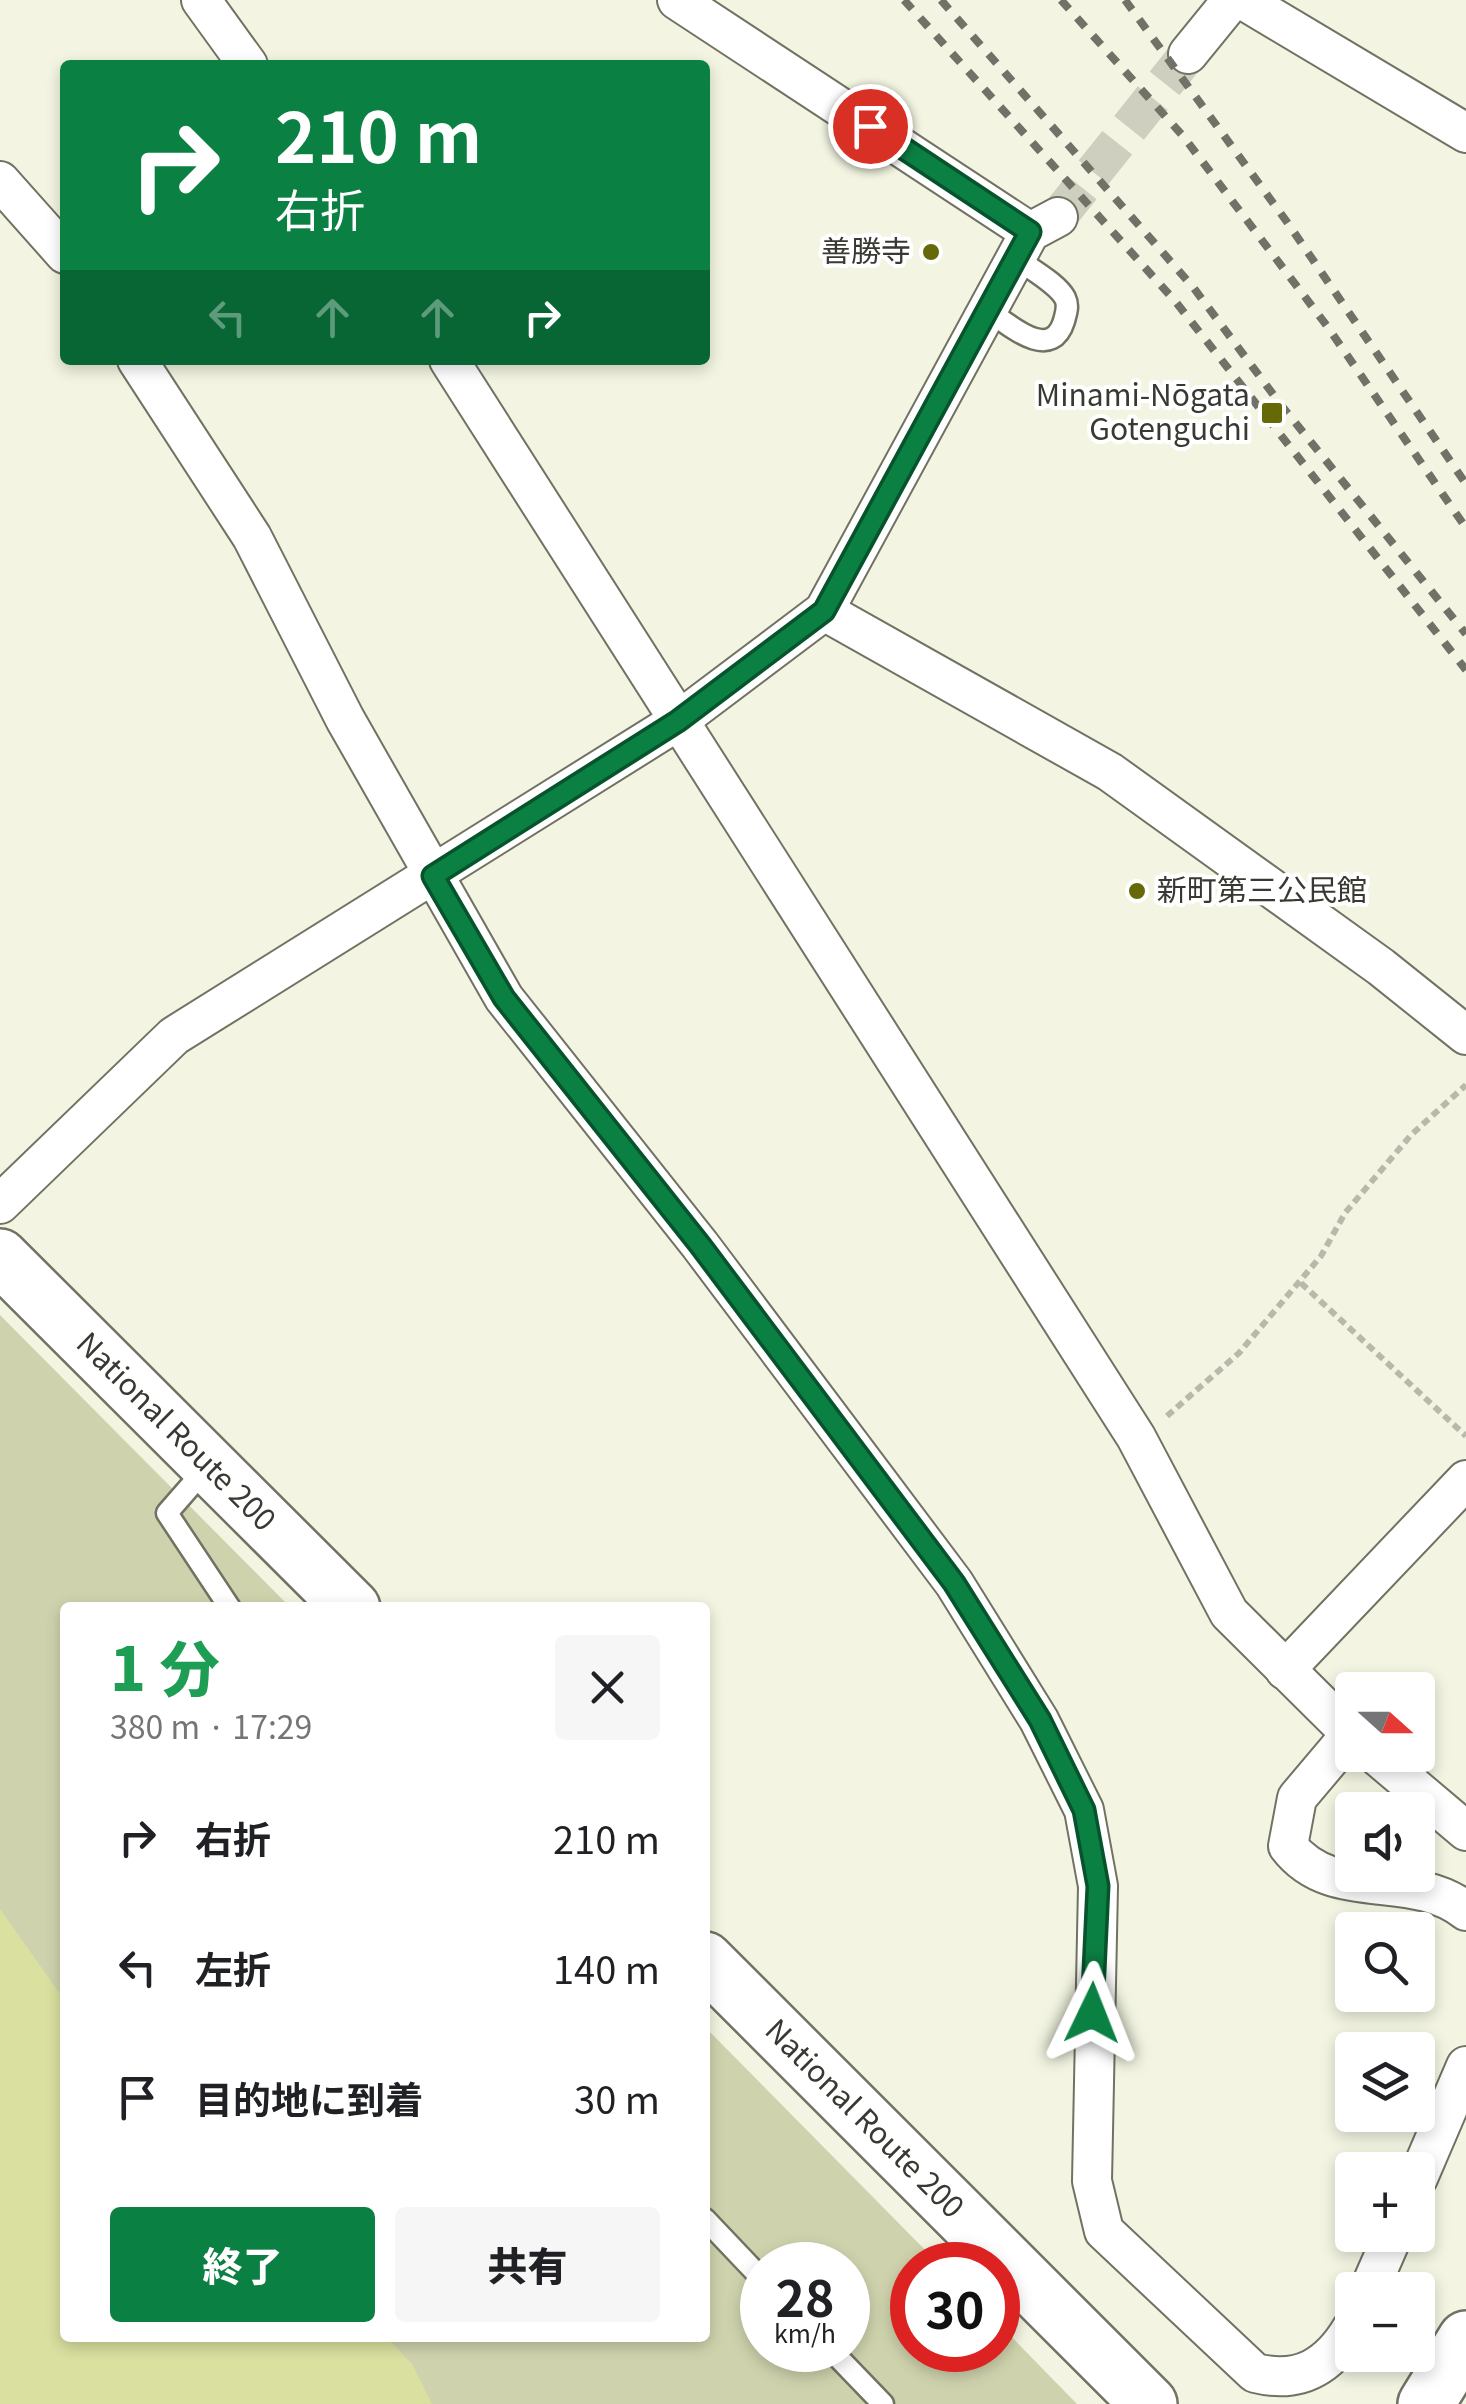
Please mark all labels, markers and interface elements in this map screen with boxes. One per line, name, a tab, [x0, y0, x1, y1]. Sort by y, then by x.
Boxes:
text: 210 m	[275, 82, 482, 183]
pin	[828, 84, 913, 169]
icon: arrive	[843, 99, 898, 154]
icon: right	[110, 100, 240, 230]
text: 右折	[275, 175, 365, 240]
place label: 善勝寺	[821, 227, 911, 271]
marker: 善勝寺	[920, 241, 942, 263]
icon: left	[200, 290, 255, 345]
icon: ahead	[305, 290, 360, 345]
icon: ahead	[410, 290, 465, 345]
icon: right	[515, 290, 570, 345]
place label: Minami-Nōgata Gotenguchi	[1036, 371, 1250, 449]
marker: Minami-Nōgata Gotenguchi	[1259, 400, 1285, 426]
place label: 新町第三公民館	[1157, 866, 1367, 910]
marker: 新町第三公民館	[1126, 880, 1148, 902]
street label: National Route 200	[68, 1321, 287, 1539]
text: 1 分	[110, 1621, 220, 1708]
button: close	[555, 1635, 660, 1740]
north arrow	[1335, 1672, 1435, 1772]
map controls	[1335, 1672, 1435, 2372]
text: 380 m · 17:29	[110, 1702, 312, 1748]
button: sound	[1335, 1792, 1435, 1892]
icon: right	[110, 1810, 165, 1865]
text: 右折	[195, 1810, 271, 1865]
text: 210 m	[553, 1810, 660, 1865]
button: search	[1335, 1912, 1435, 2012]
icon: left	[110, 1940, 165, 1995]
text: 左折	[195, 1940, 271, 1995]
text: 140 m	[553, 1940, 660, 1995]
position arrow	[1040, 1961, 1144, 2065]
street label: National Route 200	[757, 2008, 976, 2226]
button: layers	[1335, 2032, 1435, 2132]
icon: arrive	[110, 2070, 165, 2125]
text: 目的地に到着	[195, 2070, 423, 2125]
text: 30 m	[574, 2070, 660, 2125]
button: +	[1335, 2152, 1435, 2252]
button: 終了	[110, 2207, 375, 2322]
button: 共有	[395, 2207, 660, 2322]
speed limit sign: 30	[890, 2242, 1020, 2372]
text: 28	[776, 2259, 835, 2331]
button: −	[1335, 2272, 1435, 2372]
text: km/h	[774, 2314, 836, 2350]

